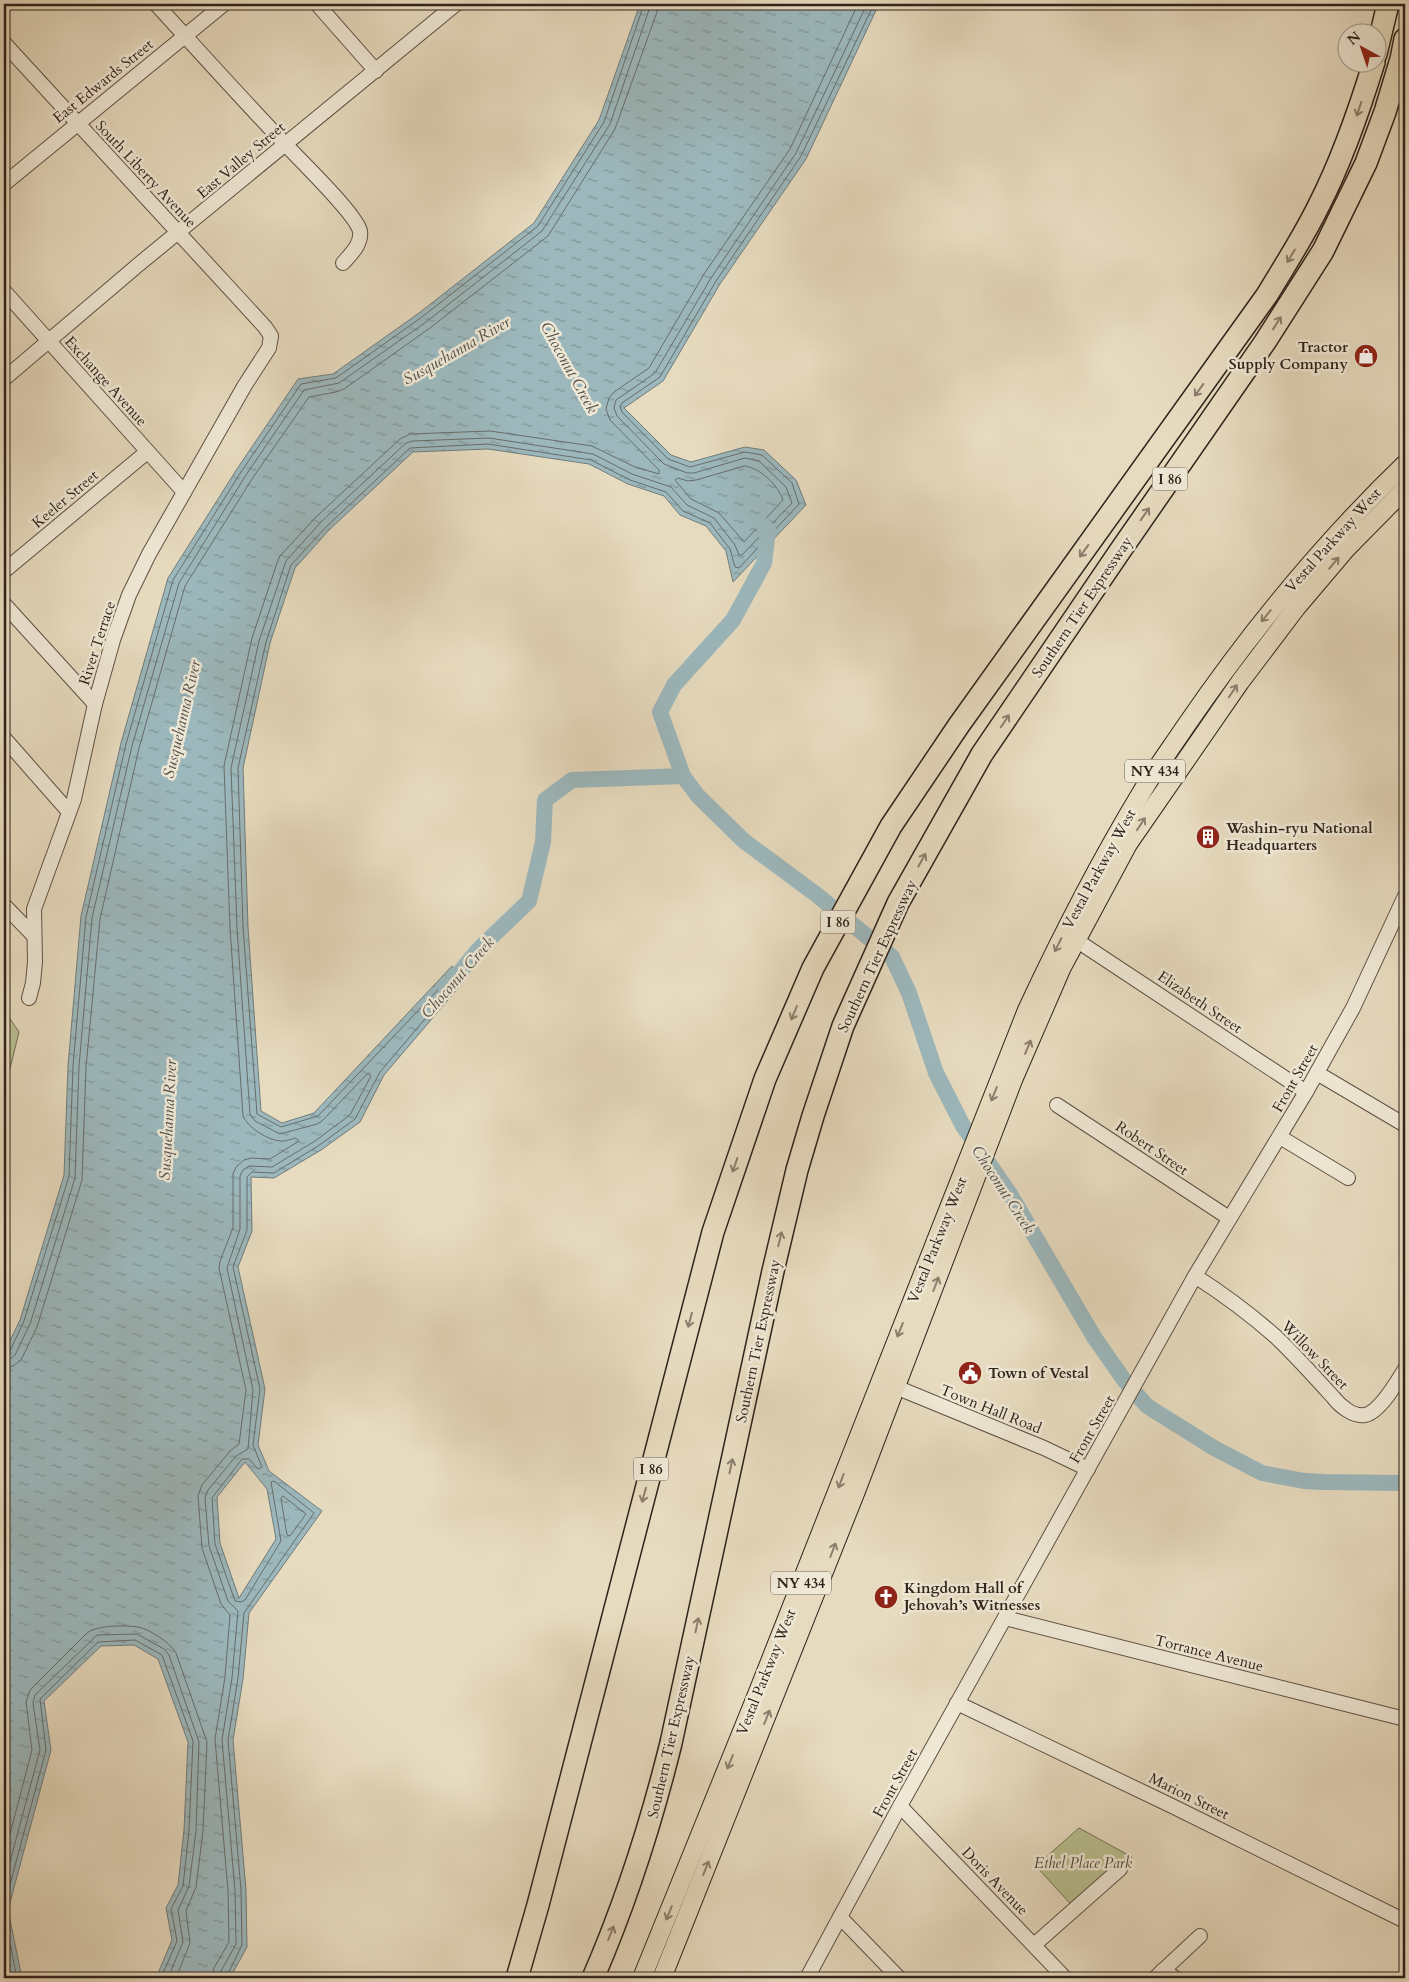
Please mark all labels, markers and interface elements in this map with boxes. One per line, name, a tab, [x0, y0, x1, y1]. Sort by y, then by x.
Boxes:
north arrow	[1336, 22, 1386, 72]
text: N	[1343, 27, 1365, 50]
street label: East Edwards Street	[49, 34, 158, 128]
one-way arrow	[1354, 101, 1363, 116]
street label: South Liberty Avenue	[91, 116, 201, 232]
street label: East Valley Street	[193, 117, 290, 203]
one-way arrow	[1285, 248, 1295, 262]
water label: Susquehanna River	[399, 311, 515, 391]
one-way arrow	[1273, 316, 1283, 330]
water label: Choconut Creek	[535, 318, 603, 417]
street label: Exchange Avenue	[60, 332, 152, 430]
place label: Tractor Supply Company	[1229, 337, 1349, 374]
shop icon: Tractor Supply Company	[1353, 343, 1379, 369]
one-way arrow	[1194, 383, 1204, 397]
street label: Keeler Street	[28, 465, 103, 533]
road number: I 86	[1152, 468, 1188, 490]
street label: Vestal Parkway West	[1281, 483, 1386, 597]
one-way arrow	[1140, 508, 1151, 521]
street label: Southern Tier Expressway	[1027, 532, 1137, 682]
one-way arrow	[1079, 544, 1089, 558]
one-way arrow	[1328, 557, 1340, 570]
street label: River Terrace	[74, 598, 120, 688]
one-way arrow	[1261, 609, 1272, 622]
water label: Susquehanna River	[158, 657, 206, 780]
one-way arrow	[1228, 684, 1238, 698]
one-way arrow	[1000, 714, 1010, 728]
road number: NY 434	[1125, 759, 1185, 782]
street label: Vestal Parkway West	[1058, 805, 1140, 933]
one-way arrow	[1136, 818, 1146, 832]
place label: Washin-ryu National Headquarters	[1225, 818, 1373, 855]
building icon: Washin-ryu National Headquarters	[1195, 824, 1221, 850]
one-way arrow	[917, 853, 927, 868]
street label: Southern Tier Expressway	[833, 876, 921, 1036]
road number: I 86	[820, 910, 856, 934]
water label: Choconut Creek	[416, 932, 499, 1023]
one-way arrow	[1053, 937, 1062, 952]
street label: Elizabeth Street	[1154, 966, 1247, 1038]
one-way arrow	[788, 1005, 798, 1020]
one-way arrow	[1023, 1040, 1033, 1055]
street label: Front Street	[1267, 1040, 1323, 1116]
water label: Susquehanna River	[154, 1059, 182, 1181]
one-way arrow	[989, 1086, 998, 1101]
street label: Robert Street	[1112, 1116, 1192, 1180]
water label: Choconut Creek	[966, 1141, 1040, 1238]
one-way arrow	[730, 1156, 740, 1172]
street label: Vestal Parkway West	[903, 1174, 972, 1306]
one-way arrow	[776, 1232, 785, 1248]
street label: Southern Tier Expressway	[731, 1257, 785, 1425]
one-way arrow	[931, 1277, 941, 1292]
one-way arrow	[685, 1312, 694, 1328]
street label: Willow Street	[1276, 1315, 1353, 1394]
one-way arrow	[895, 1322, 905, 1337]
public building icon: Town of Vestal	[957, 1360, 983, 1386]
place label: Town of Vestal	[988, 1363, 1090, 1383]
street label: Town Hall Road	[937, 1380, 1045, 1438]
street label: Front Street	[1064, 1391, 1120, 1467]
road number: I 86	[634, 1458, 668, 1480]
one-way arrow	[727, 1459, 736, 1475]
one-way arrow	[835, 1473, 845, 1488]
one-way arrow	[639, 1486, 649, 1502]
one-way arrow	[829, 1543, 838, 1558]
road number: NY 434	[771, 1572, 831, 1595]
place label: Kingdom Hall of Jehovah’s Witnesses	[902, 1578, 1040, 1615]
church icon: Kingdom Hall of Jehovah’s Witnesses	[873, 1584, 899, 1610]
street label: Vestal Parkway West	[732, 1606, 801, 1738]
one-way arrow	[693, 1618, 702, 1634]
street label: Torrance Avenue	[1153, 1630, 1266, 1676]
street label: Southern Tier Expressway	[643, 1653, 700, 1820]
one-way arrow	[763, 1710, 772, 1726]
street label: Front Street	[868, 1745, 922, 1821]
one-way arrow	[724, 1755, 733, 1770]
street label: Marion Street	[1145, 1768, 1233, 1824]
street label: Doris Avenue	[957, 1843, 1033, 1920]
park label: Ethel Place Park	[1034, 1853, 1133, 1873]
one-way arrow	[702, 1861, 712, 1876]
one-way arrow	[663, 1905, 673, 1920]
one-way arrow	[607, 1926, 617, 1941]

